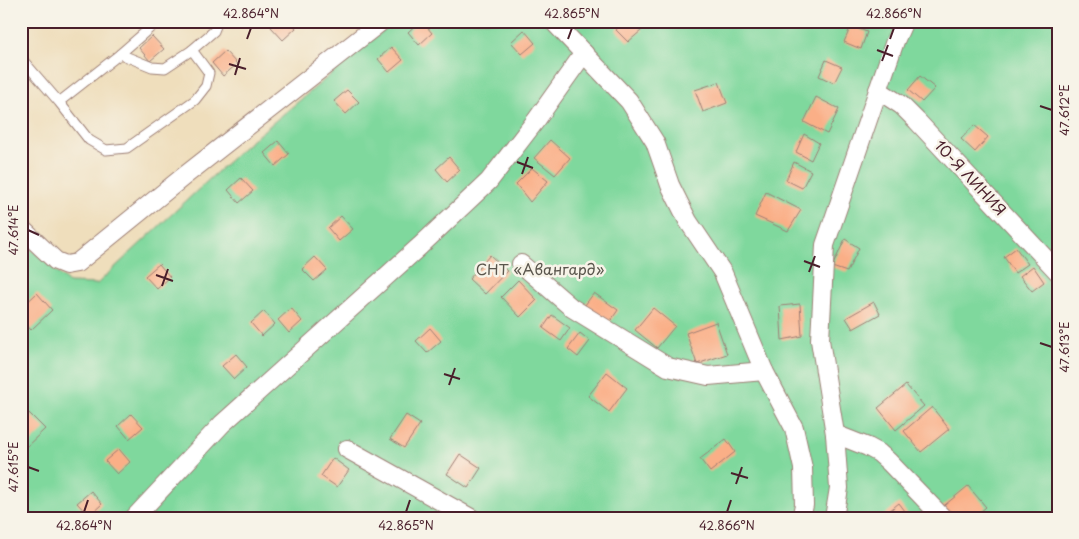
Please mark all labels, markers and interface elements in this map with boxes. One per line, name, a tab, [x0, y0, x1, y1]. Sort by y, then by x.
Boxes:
text: 42.864°N	[223, 4, 279, 22]
text: 42.865°N	[544, 4, 600, 22]
text: 42.866°N	[866, 4, 922, 22]
text: 47.612°E	[1055, 84, 1073, 136]
street label: 10-Я ЛИНИЯ	[930, 134, 1012, 220]
text: 47.614°E	[4, 204, 22, 256]
park label: СНТ «Авангард»	[476, 257, 605, 280]
text: 47.613°E	[1055, 321, 1073, 373]
text: 47.615°E	[4, 441, 22, 493]
text: 42.864°N	[56, 516, 112, 534]
text: 42.865°N	[378, 516, 434, 534]
text: 42.866°N	[699, 516, 755, 534]

